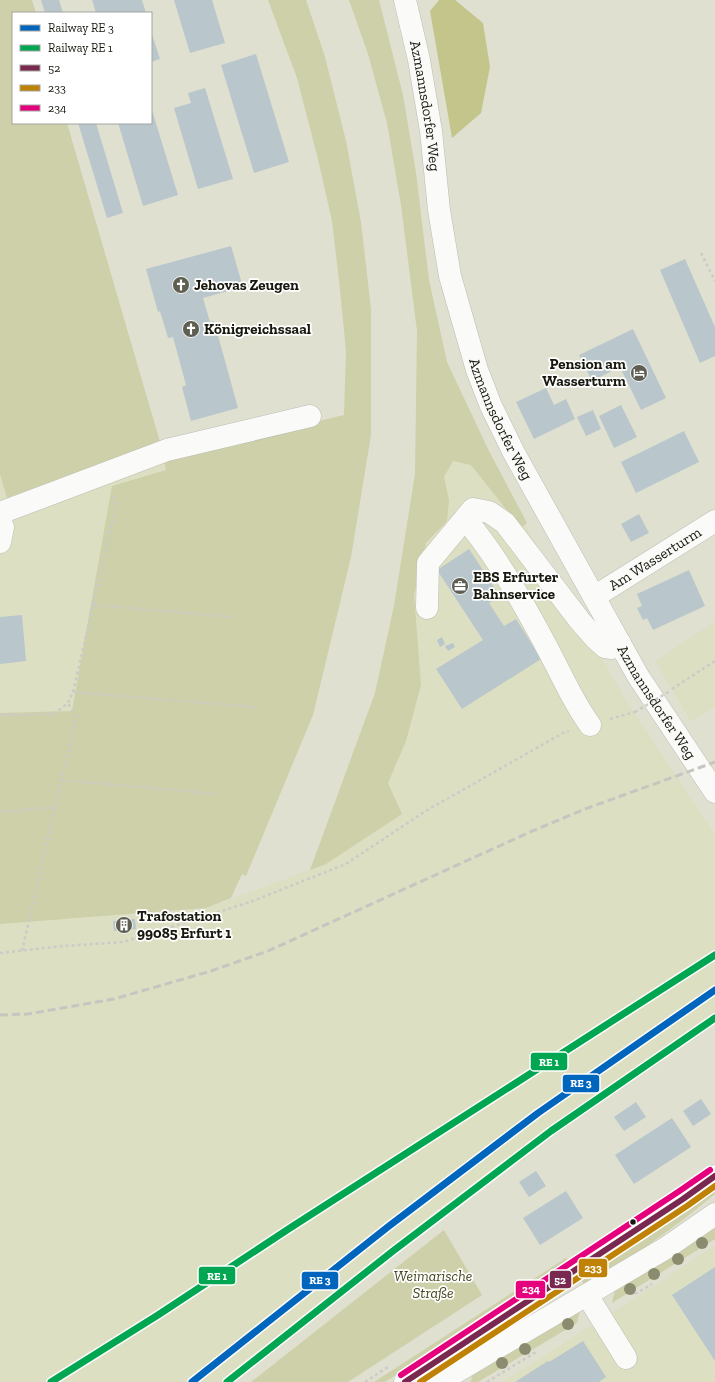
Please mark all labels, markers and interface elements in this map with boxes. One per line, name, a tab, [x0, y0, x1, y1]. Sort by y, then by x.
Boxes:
legend	[12, 12, 152, 124]
text: Railway RE 3	[48, 21, 114, 35]
street label: Azmannsdorfer Weg	[406, 39, 444, 172]
text: Railway RE 1	[48, 41, 113, 55]
text: 52	[48, 61, 60, 75]
text: 233	[48, 81, 66, 95]
text: 234	[48, 101, 67, 115]
church icon: Jehovas Zeugen	[171, 275, 191, 295]
place label: Jehovas Zeugen	[194, 276, 299, 294]
church icon: Königreichssaal	[181, 319, 201, 339]
place label: Königreichssaal	[204, 320, 311, 338]
place label: Pension am Wasserturm	[542, 355, 626, 390]
street label: Azmannsdorfer Weg	[465, 356, 536, 483]
hotel icon: Pension am Wasserturm	[629, 363, 649, 383]
street label: Am Wasserturm	[605, 523, 705, 595]
place label: EBS Erfurter Bahnservice	[473, 568, 559, 603]
office icon: EBS Erfurter Bahnservice	[450, 576, 470, 596]
street label: Azmannsdorfer Weg	[614, 642, 700, 763]
place label: Trafostation 99085 Erfurt 1	[137, 907, 231, 942]
building icon: Trafostation 99085 Erfurt 1	[114, 915, 134, 935]
line badge: RE 1	[530, 1052, 568, 1071]
text: RE 1	[539, 1056, 560, 1069]
line badge: RE 3	[562, 1074, 600, 1093]
text: RE 3	[570, 1077, 592, 1090]
unlabelled marker	[628, 1217, 638, 1227]
line badge: 233	[578, 1258, 608, 1278]
text: 233	[584, 1262, 602, 1275]
line badge: RE 1	[198, 1266, 236, 1285]
park label: Weimarische Straße	[394, 1267, 472, 1302]
text: RE 1	[207, 1270, 228, 1283]
line badge: 52	[549, 1270, 572, 1289]
line badge: RE 3	[301, 1271, 339, 1290]
text: RE 3	[309, 1274, 331, 1287]
text: 52	[554, 1274, 566, 1287]
line badge: 234	[515, 1280, 546, 1299]
text: 234	[522, 1283, 541, 1296]

